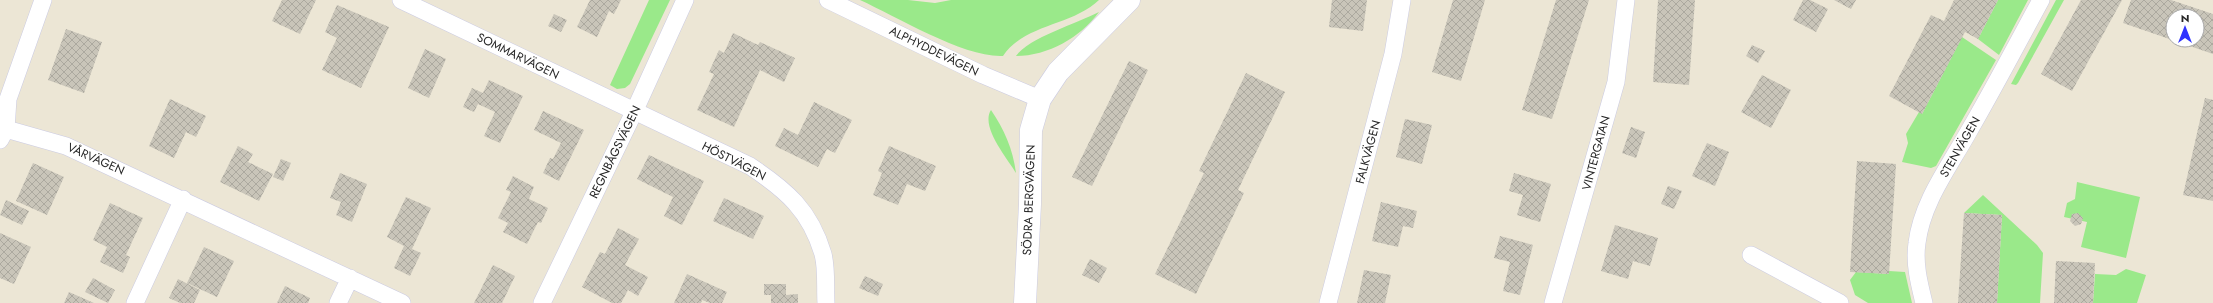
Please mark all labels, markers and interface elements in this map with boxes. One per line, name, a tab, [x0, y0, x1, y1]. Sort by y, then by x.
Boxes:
north arrow	[2165, 8, 2205, 48]
text: N	[2181, 10, 2189, 26]
street label: ALPHYDDEVÄGEN	[886, 22, 982, 80]
street label: SOMMARVÄGEN	[474, 28, 562, 84]
street label: REGNBÅGSVÄGEN	[585, 103, 645, 201]
street label: STENVÄGEN	[1935, 113, 1985, 181]
street label: VINTERGATAN	[1577, 114, 1615, 192]
street label: FALKVÄGEN	[1351, 118, 1385, 186]
street label: HÖSTVÄGEN	[699, 137, 769, 185]
street label: VÅRVÄGEN	[65, 138, 127, 180]
street label: SÖDRA BERGVÄGEN	[1018, 144, 1040, 256]

